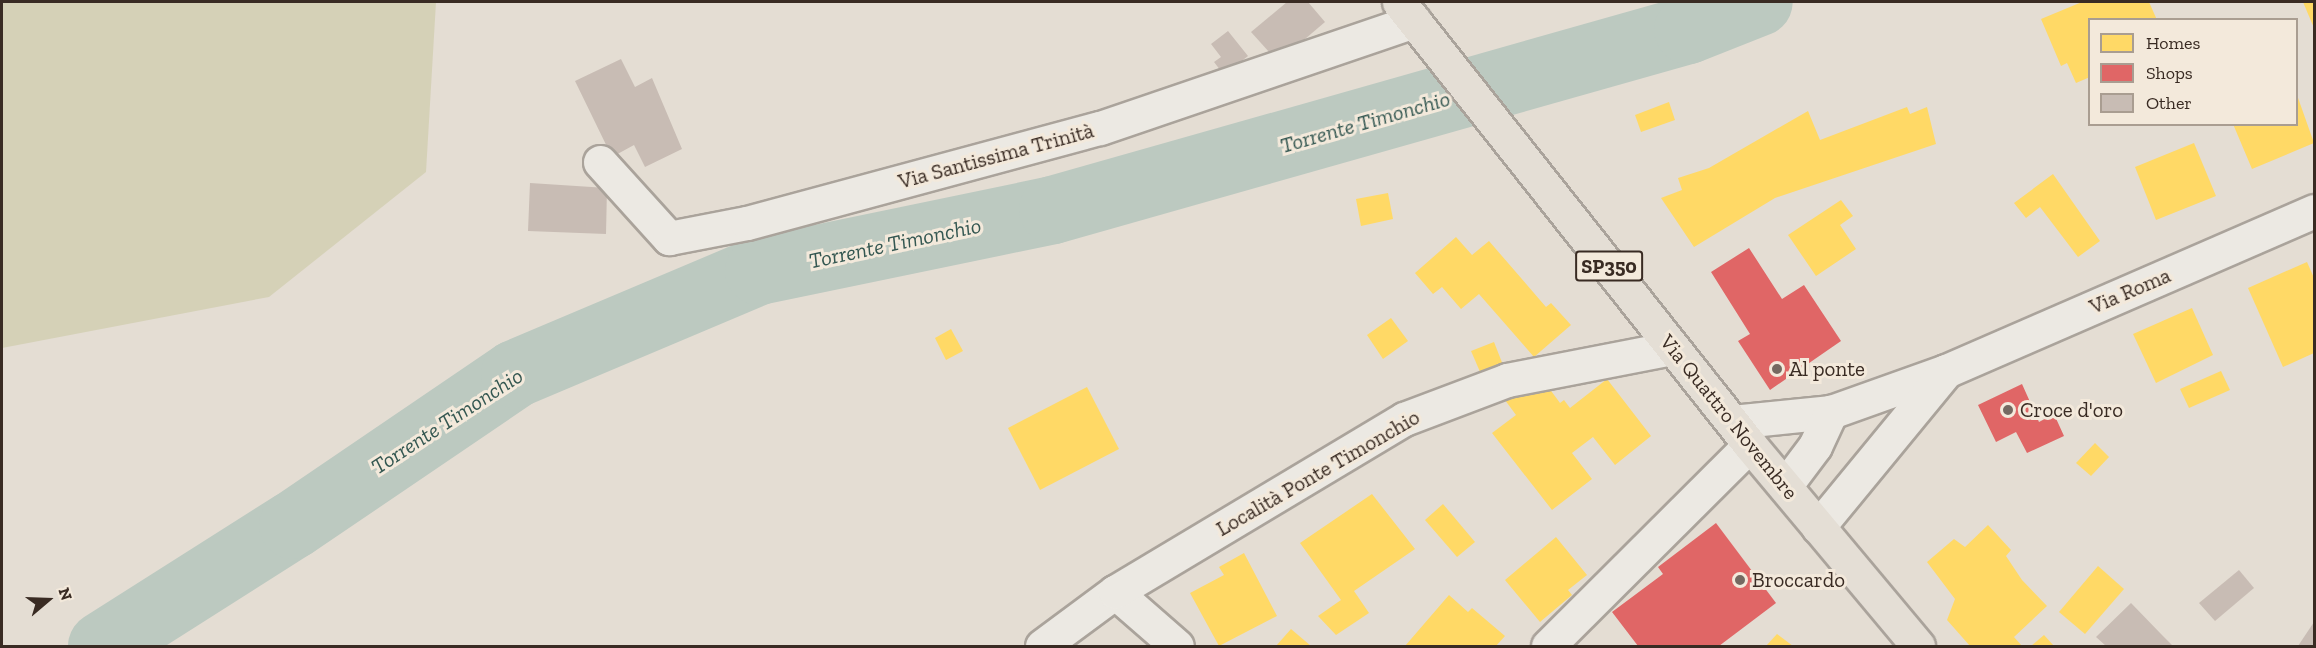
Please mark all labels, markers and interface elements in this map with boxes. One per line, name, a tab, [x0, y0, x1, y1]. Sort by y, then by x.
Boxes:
legend	[2088, 18, 2298, 126]
text: Homes	[2146, 32, 2200, 54]
text: Shops	[2146, 62, 2193, 84]
water label: Torrente Timonchio	[1277, 85, 1453, 159]
text: Other	[2146, 92, 2192, 114]
street label: Via Santissima Trinità	[895, 118, 1097, 194]
water label: Torrente Timonchio	[806, 212, 984, 274]
road number: SP350	[1574, 249, 1644, 283]
street label: Via Roma	[2086, 263, 2174, 319]
street label: Via Quattro Novembre	[1655, 329, 1803, 505]
place label: Al ponte	[1789, 356, 1865, 382]
water label: Torrente Timonchio	[366, 362, 528, 480]
marker: Al ponte	[1770, 362, 1784, 376]
place label: Croce d'oro	[2020, 397, 2123, 423]
marker: Croce d'oro	[2001, 403, 2015, 417]
street label: Località Ponte Timonchio	[1212, 404, 1424, 542]
place label: Broccardo	[1752, 567, 1845, 593]
north arrow	[18, 570, 78, 630]
marker: Broccardo	[1733, 573, 1747, 587]
text: N	[55, 585, 76, 603]

